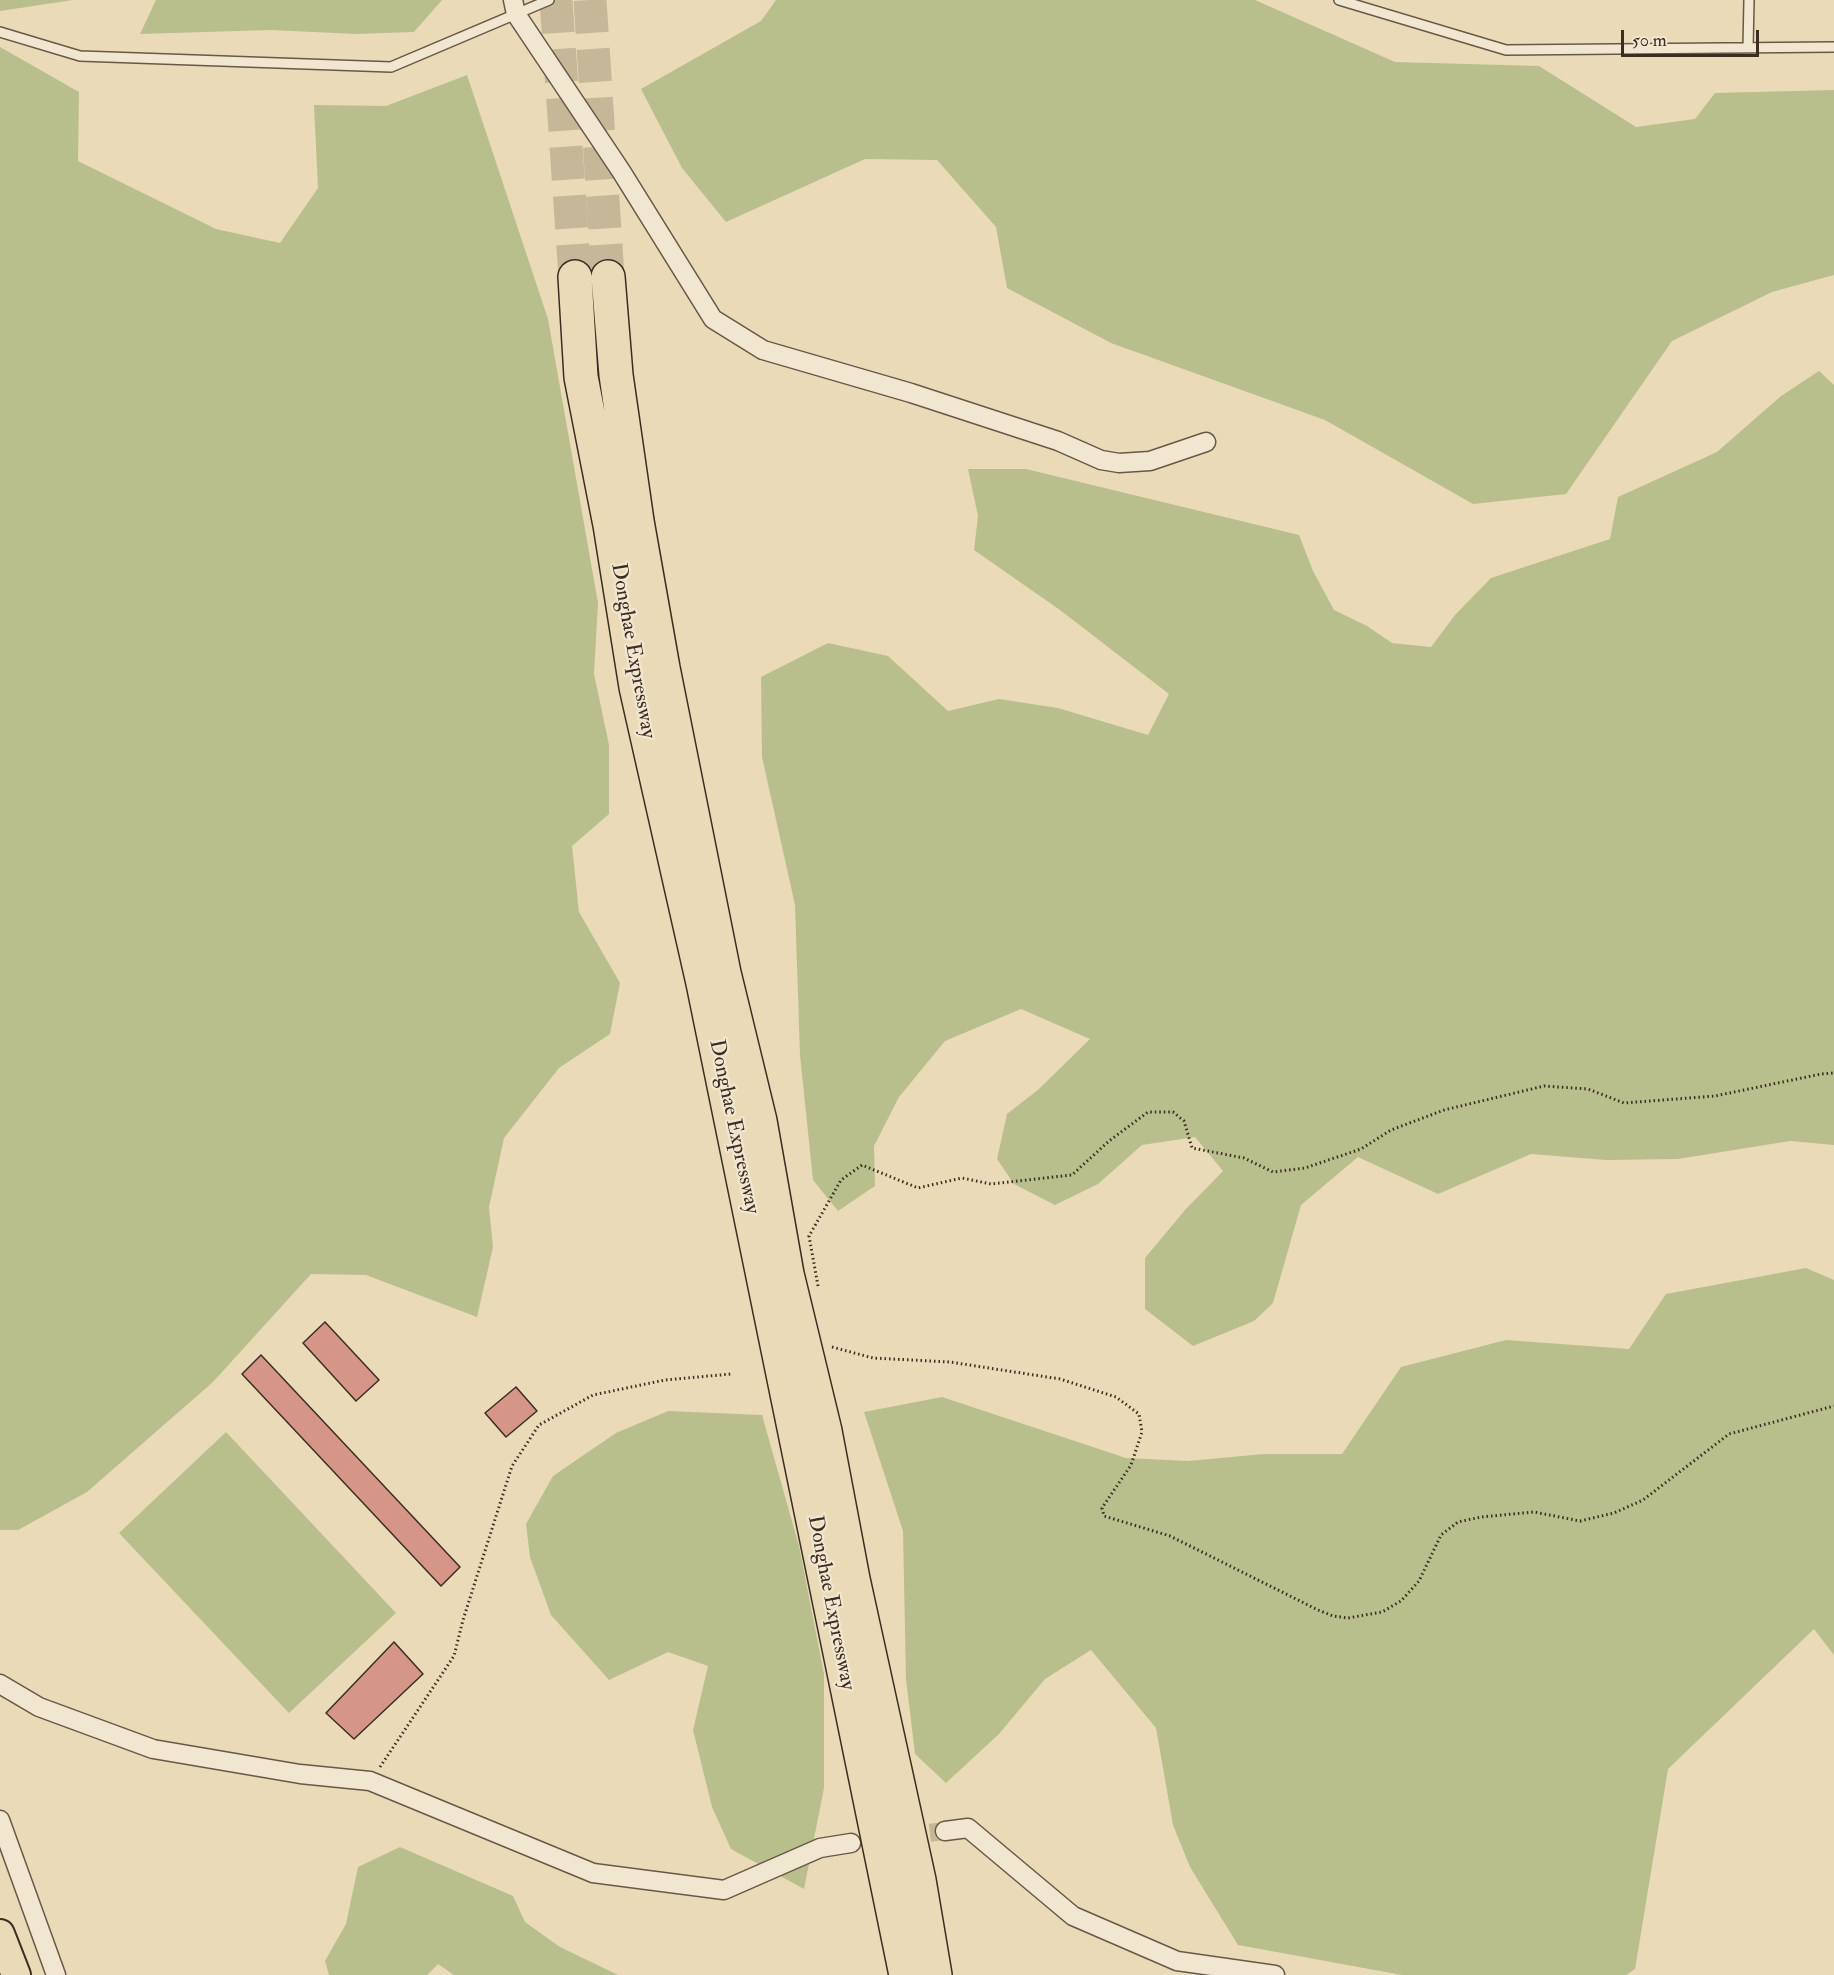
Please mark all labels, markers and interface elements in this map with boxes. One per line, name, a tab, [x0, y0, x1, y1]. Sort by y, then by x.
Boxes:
scale bar	[1624, 18, 1762, 56]
text: 50 m	[1632, 29, 1667, 52]
street label: Donghae Expressway	[604, 561, 660, 741]
street label: Donghae Expressway	[702, 1037, 764, 1217]
street label: Donghae Expressway	[801, 1513, 859, 1693]

